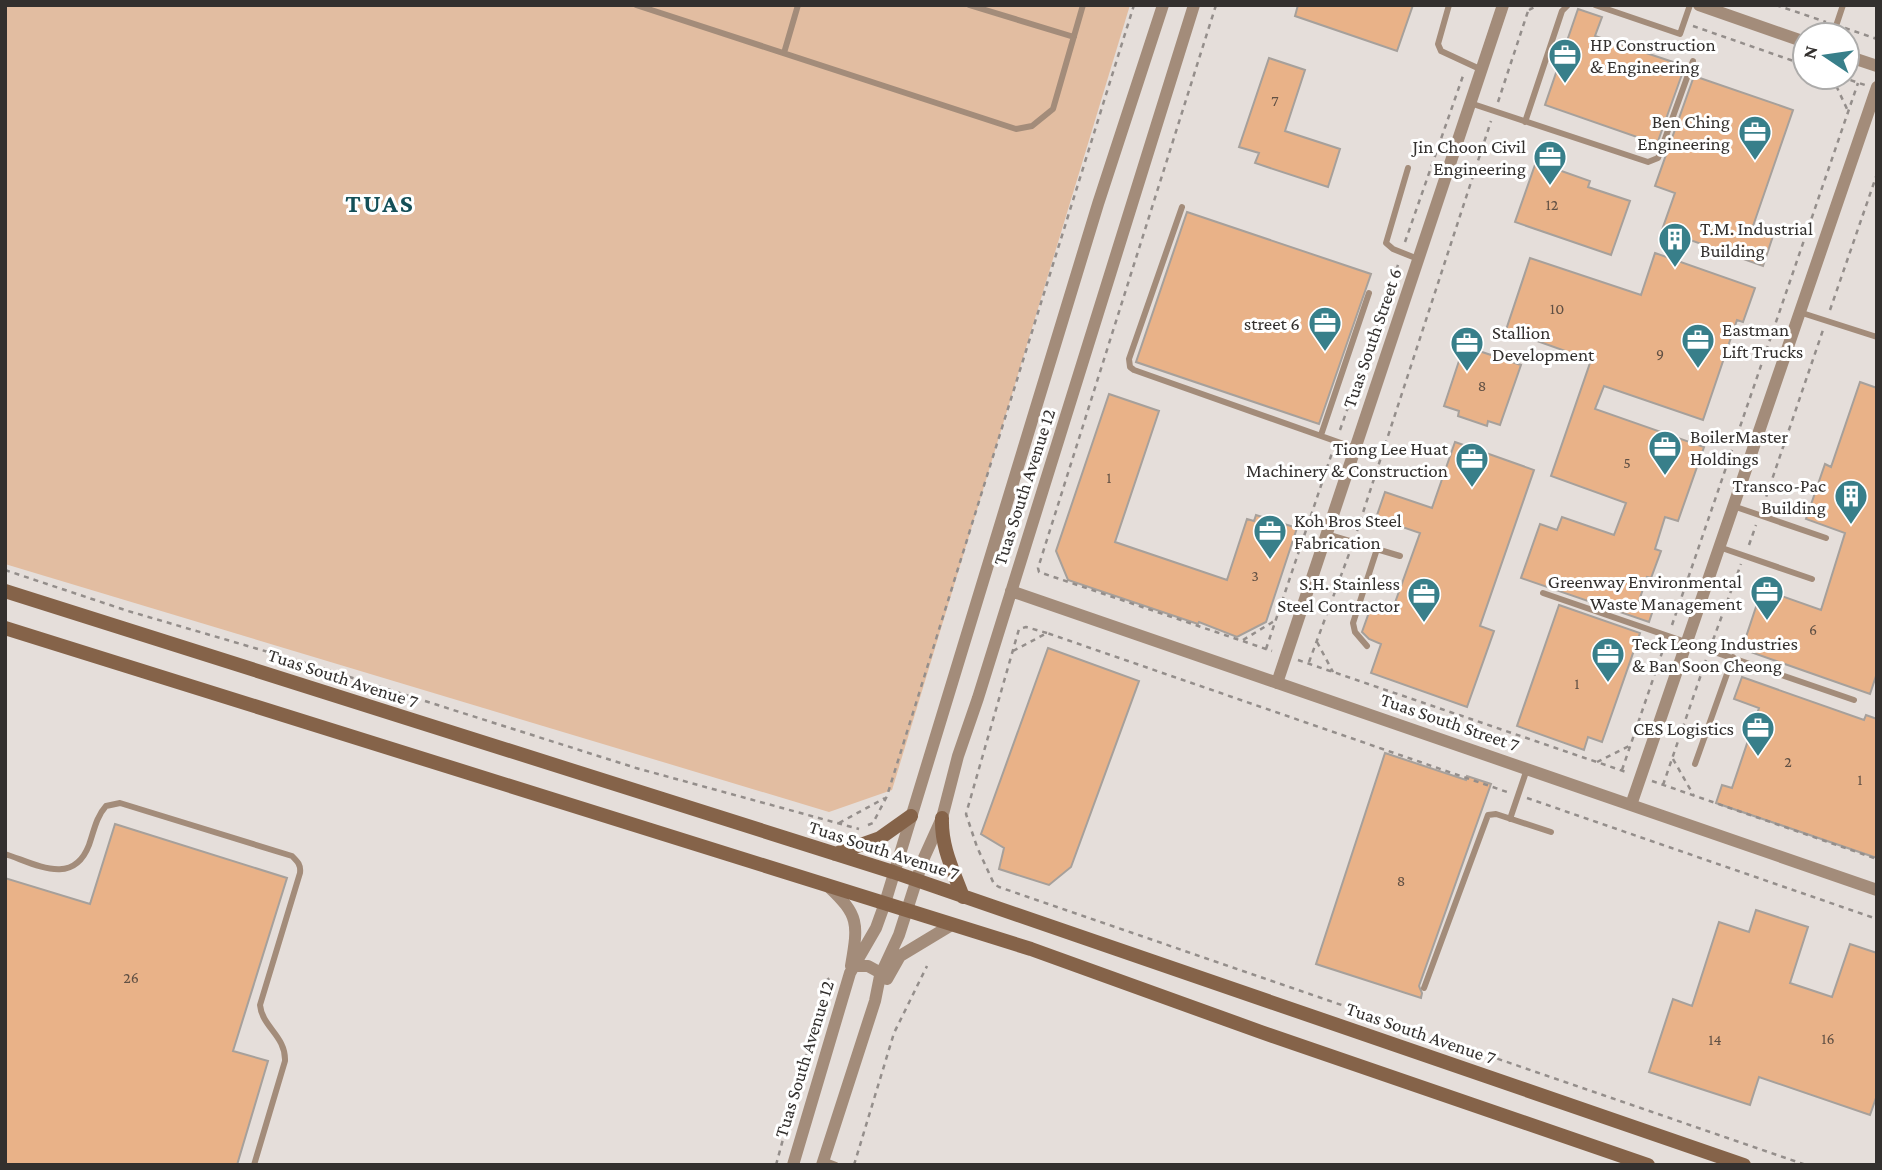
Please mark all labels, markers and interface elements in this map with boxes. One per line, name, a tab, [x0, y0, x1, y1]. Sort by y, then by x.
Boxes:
north arrow	[1791, 21, 1861, 91]
place label: HP Construction & Engineering	[1590, 34, 1716, 77]
office icon: HP Construction & Engineering	[1546, 36, 1584, 85]
text: N	[1798, 44, 1822, 61]
house number: 7	[1271, 92, 1279, 109]
place label: Ben Ching Engineering	[1637, 111, 1730, 154]
office icon: Ben Ching Engineering	[1736, 113, 1774, 162]
place label: Jin Choon Civil Engineering	[1411, 136, 1526, 179]
office icon: Jin Choon Civil Engineering	[1531, 138, 1569, 187]
district label: TUAS	[345, 189, 415, 218]
house number: 12	[1546, 196, 1559, 213]
place label: T.M. Industrial Building	[1700, 218, 1813, 261]
building icon: T.M. Industrial Building	[1656, 220, 1694, 269]
street label: Tuas South Street 6	[1338, 265, 1406, 411]
house number: 10	[1550, 300, 1564, 317]
office icon: street 6	[1306, 304, 1344, 353]
place label: street 6	[1244, 313, 1300, 334]
place label: Eastman Lift Trucks	[1722, 319, 1803, 362]
office icon: Eastman Lift Trucks	[1679, 321, 1717, 370]
place label: Stallion Development	[1492, 322, 1595, 365]
office icon: Stallion Development	[1448, 324, 1486, 373]
house number: 9	[1656, 345, 1664, 362]
house number: 8	[1478, 377, 1486, 394]
street label: Tuas South Avenue 12	[989, 406, 1059, 568]
place label: BoilerMaster Holdings	[1690, 426, 1788, 469]
office icon: BoilerMaster Holdings	[1646, 428, 1684, 477]
place label: Tiong Lee Huat Machinery & Construction	[1246, 438, 1449, 481]
office icon: Tiong Lee Huat Machinery & Construction	[1453, 440, 1491, 489]
house number: 5	[1623, 454, 1631, 471]
house number: 1	[1106, 469, 1112, 486]
place label: Transco-Pac Building	[1732, 475, 1826, 518]
building icon: Transco-Pac Building	[1832, 477, 1870, 526]
place label: Koh Bros Steel Fabrication	[1294, 510, 1402, 553]
office icon: Koh Bros Steel Fabrication	[1251, 512, 1289, 561]
house number: 3	[1251, 567, 1259, 584]
place label: Greenway Environmental Waste Management	[1548, 571, 1743, 614]
place label: S.H. Stainless Steel Contractor	[1277, 573, 1400, 616]
office icon: Greenway Environmental Waste Management	[1748, 573, 1786, 622]
office icon: S.H. Stainless Steel Contractor	[1405, 575, 1443, 624]
house number: 6	[1809, 621, 1817, 638]
place label: Teck Leong Industries & Ban Soon Cheong	[1632, 633, 1798, 676]
office icon: Teck Leong Industries & Ban Soon Cheong	[1589, 635, 1627, 684]
street label: Tuas South Avenue 7	[265, 644, 421, 712]
house number: 1	[1574, 675, 1580, 692]
street label: Tuas South Street 7	[1378, 688, 1522, 756]
office icon: CES Logistics	[1739, 709, 1777, 758]
place label: CES Logistics	[1633, 718, 1734, 739]
house number: 2	[1784, 753, 1792, 770]
house number: 1	[1857, 771, 1863, 788]
street label: Tuas South Avenue 7	[806, 816, 962, 884]
house number: 8	[1397, 872, 1405, 889]
house number: 26	[123, 969, 139, 986]
street label: Tuas South Avenue 12	[770, 978, 838, 1140]
street label: Tuas South Avenue 7	[1343, 998, 1499, 1069]
house number: 16	[1821, 1030, 1835, 1047]
house number: 14	[1708, 1031, 1722, 1048]

